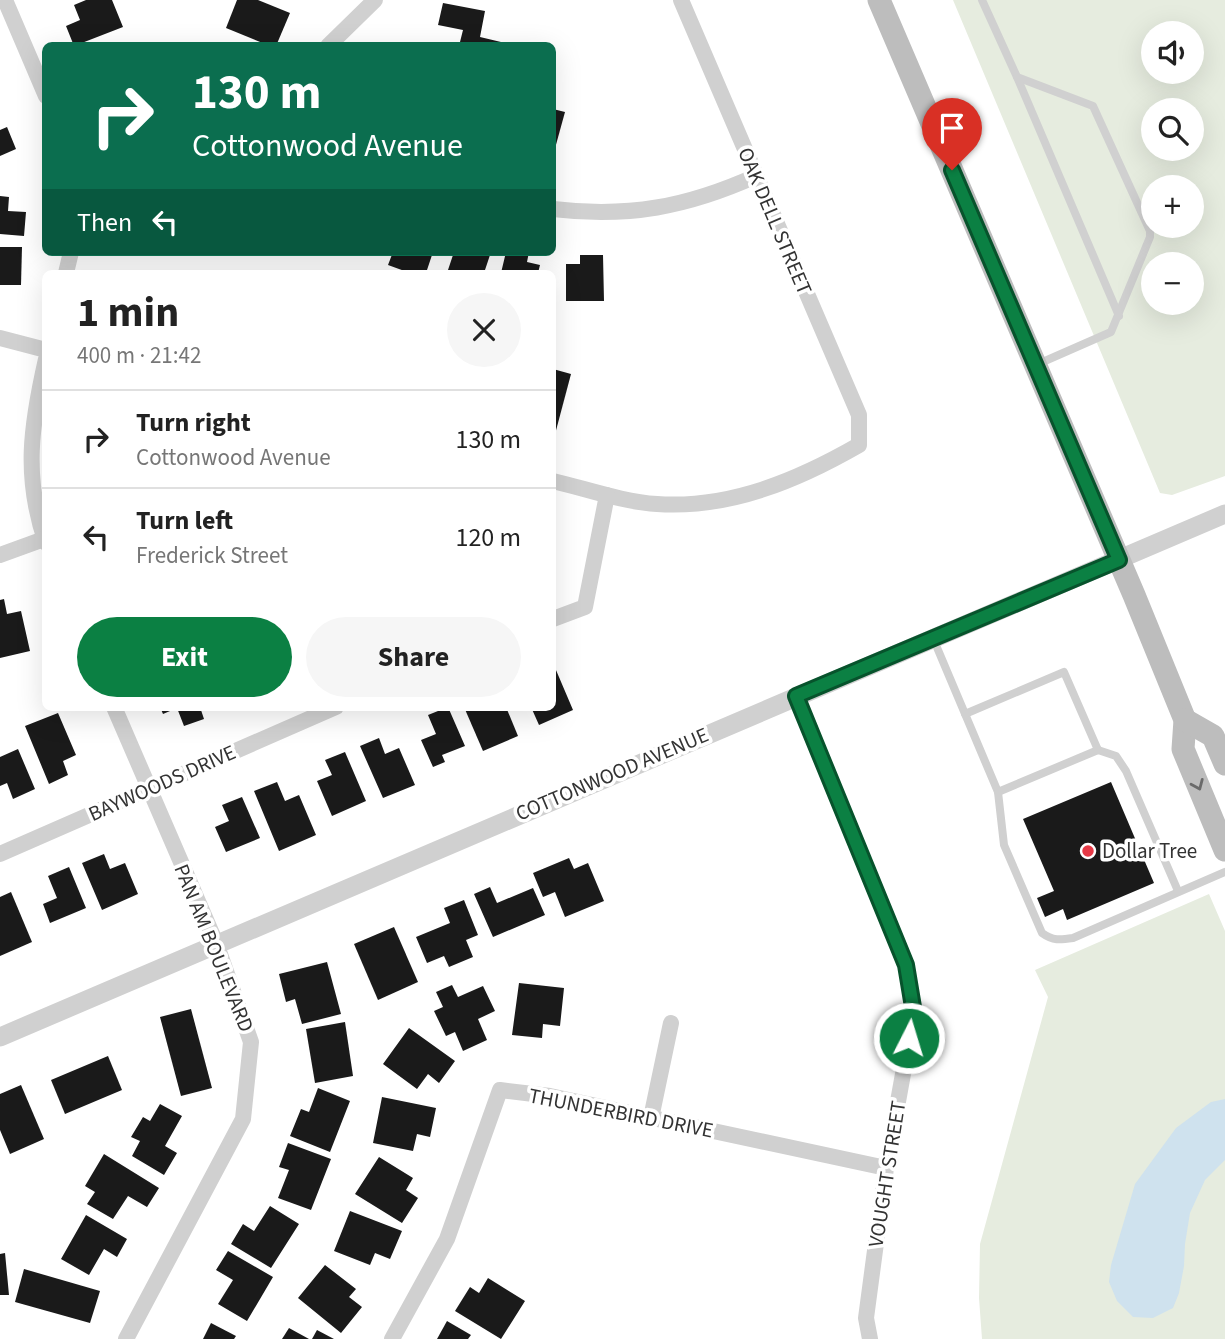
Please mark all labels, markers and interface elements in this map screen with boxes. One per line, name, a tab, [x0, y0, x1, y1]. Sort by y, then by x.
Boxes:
map controls	[1141, 21, 1204, 315]
button: sound	[1141, 21, 1204, 84]
text: 130 m	[192, 58, 321, 128]
icon: right	[77, 70, 168, 161]
pin	[922, 98, 982, 170]
button: search	[1141, 98, 1204, 161]
icon: arrive	[933, 109, 971, 147]
text: Cottonwood Avenue	[192, 123, 463, 169]
street label: OAK DELL STREET	[730, 143, 820, 299]
button: +	[1141, 175, 1204, 238]
icon: left	[146, 203, 184, 241]
text: Then	[77, 204, 132, 241]
button: −	[1141, 252, 1204, 315]
text: 1 min	[77, 283, 179, 343]
button: close	[447, 293, 521, 367]
text: 400 m · 21:42	[77, 339, 201, 372]
text: Turn right	[136, 404, 251, 441]
icon: right	[77, 420, 115, 458]
text: 130 m	[455, 421, 521, 458]
text: Cottonwood Avenue	[136, 441, 331, 474]
text: Turn left	[136, 502, 233, 539]
icon: left	[77, 518, 115, 556]
text: 120 m	[455, 519, 521, 556]
text: Frederick Street	[136, 539, 288, 572]
button: Exit	[77, 617, 292, 697]
button: Share	[306, 617, 521, 697]
street label: COTTONWOOD AVENUE	[511, 720, 713, 828]
street label: BAYWOODS DRIVE	[84, 737, 240, 829]
one-way arrow	[1190, 778, 1204, 790]
place label: Dollar Tree	[1102, 836, 1197, 866]
marker: Dollar Tree	[1080, 843, 1096, 859]
street label: PAN AM BOULEVARD	[167, 859, 261, 1037]
position arrow	[872, 1001, 946, 1075]
street label: THUNDERBIRD DRIVE	[526, 1080, 716, 1146]
street label: VOUGHT STREET	[861, 1099, 913, 1249]

